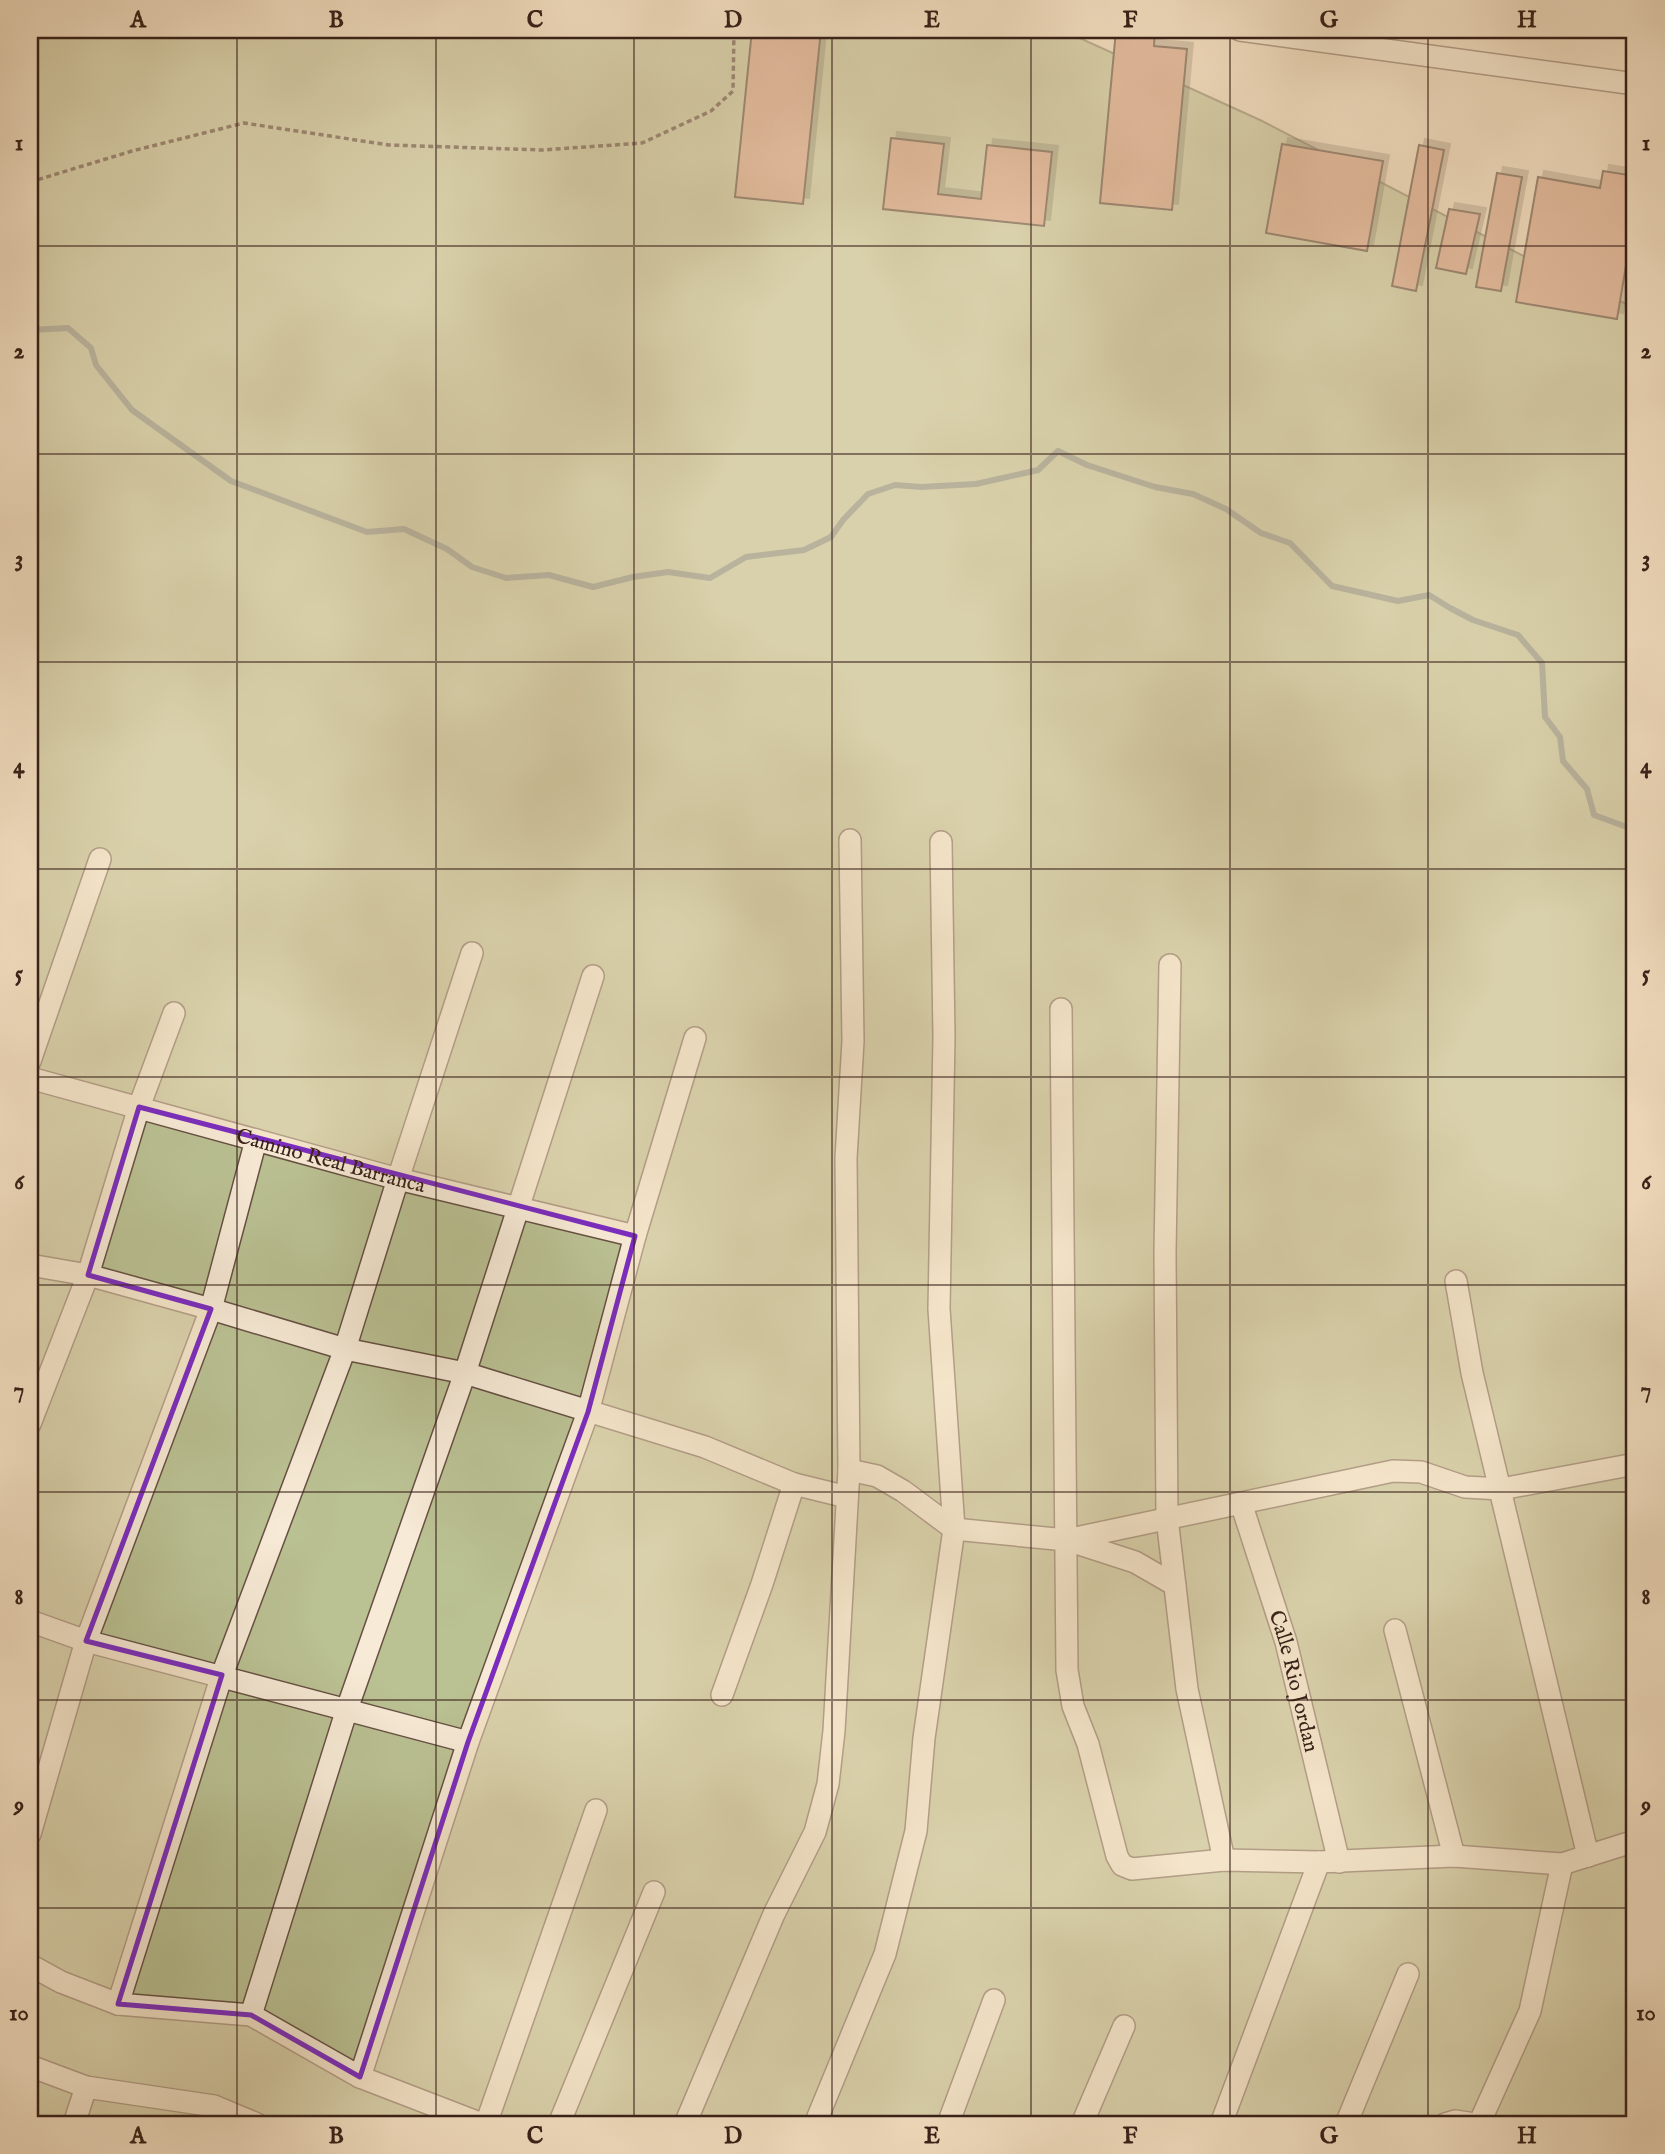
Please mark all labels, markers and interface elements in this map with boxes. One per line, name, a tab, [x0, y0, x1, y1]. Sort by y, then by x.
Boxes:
text: A	[129, 6, 147, 35]
text: B	[328, 6, 344, 35]
text: C	[527, 6, 544, 35]
text: D	[724, 6, 742, 35]
text: E	[924, 6, 940, 35]
text: F	[1123, 6, 1138, 35]
text: G	[1320, 6, 1339, 35]
text: H	[1517, 6, 1537, 35]
text: 1	[15, 129, 23, 158]
text: 1	[1642, 129, 1650, 158]
text: 2	[14, 337, 25, 366]
text: 2	[1641, 337, 1652, 366]
text: 3	[15, 545, 23, 574]
text: 3	[1642, 545, 1650, 574]
text: 4	[13, 752, 25, 781]
text: 4	[1640, 752, 1652, 781]
text: 5	[15, 960, 24, 989]
text: 5	[1642, 960, 1651, 989]
street label: Camino Real Barranca	[233, 1123, 429, 1200]
text: 6	[14, 1168, 25, 1197]
text: 6	[1641, 1168, 1652, 1197]
text: 7	[14, 1376, 24, 1405]
text: 7	[1641, 1376, 1651, 1405]
text: 8	[14, 1583, 24, 1612]
text: 8	[1641, 1583, 1651, 1612]
street label: Calle Rio Jordan	[1262, 1607, 1324, 1755]
text: 9	[13, 1791, 24, 1820]
text: 9	[1640, 1791, 1651, 1820]
text: 10	[9, 1999, 29, 2028]
text: 10	[1636, 1999, 1656, 2028]
text: A	[129, 2122, 147, 2151]
text: B	[328, 2122, 344, 2151]
text: C	[527, 2122, 544, 2151]
text: D	[724, 2122, 742, 2151]
text: E	[924, 2122, 940, 2151]
text: F	[1123, 2122, 1138, 2151]
text: G	[1320, 2122, 1339, 2151]
text: H	[1517, 2122, 1537, 2151]

